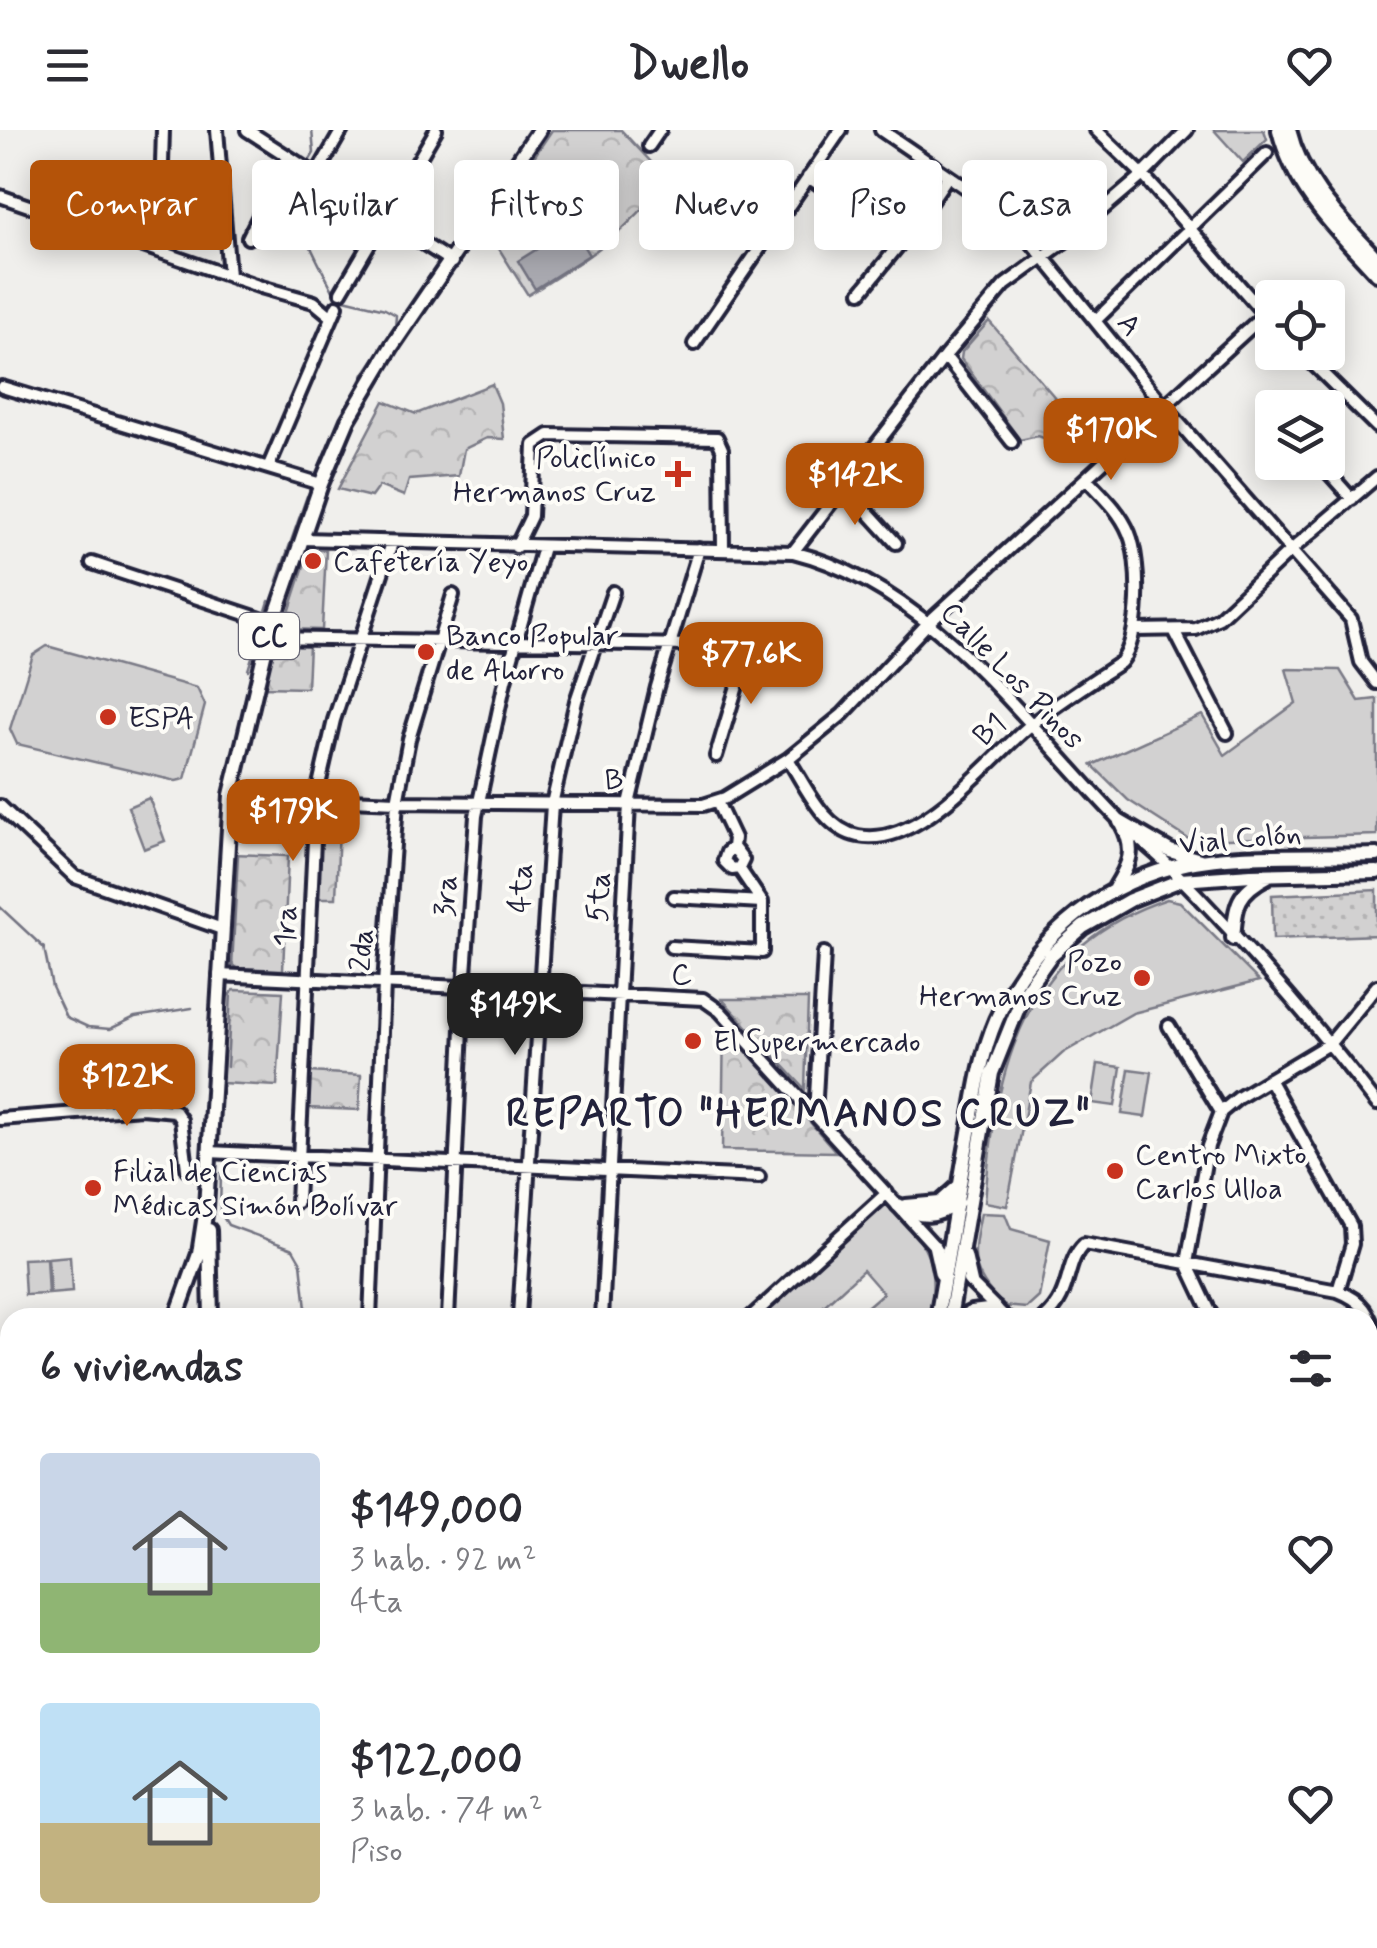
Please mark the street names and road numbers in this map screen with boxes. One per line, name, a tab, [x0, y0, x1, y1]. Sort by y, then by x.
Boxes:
street label: A	[1108, 305, 1150, 345]
street label: Calle Los Pinos	[931, 594, 1092, 758]
road number: CC	[239, 613, 299, 659]
street label: B1	[965, 705, 1015, 755]
street label: B	[605, 761, 624, 800]
street label: Vial Colón	[1177, 815, 1303, 864]
street label: 4ta	[500, 862, 543, 914]
street label: 5ta	[578, 871, 621, 924]
street label: 3ra	[426, 874, 467, 918]
street label: 1ra	[266, 904, 307, 948]
street label: 2da	[342, 927, 383, 973]
street label: C	[670, 955, 694, 996]

